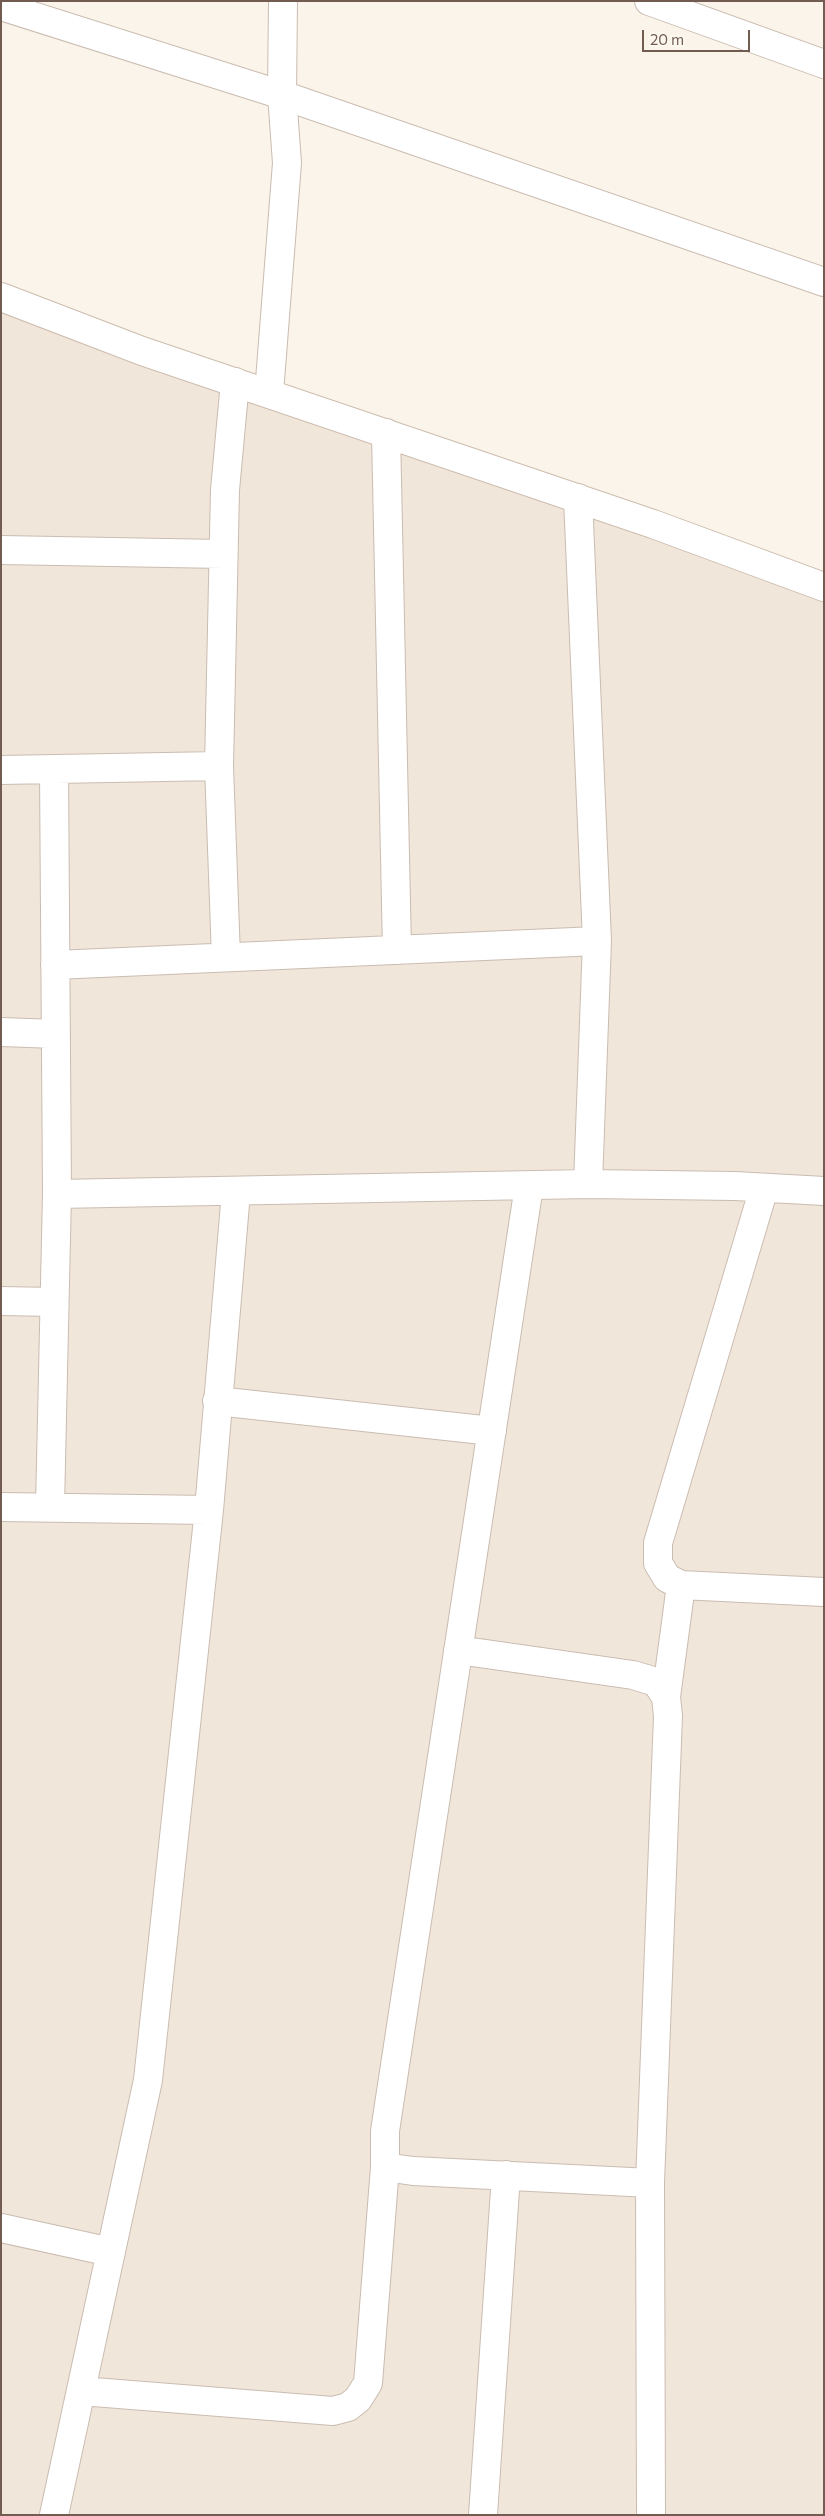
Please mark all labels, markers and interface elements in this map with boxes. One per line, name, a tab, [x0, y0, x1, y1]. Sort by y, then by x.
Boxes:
scale bar	[645, 20, 752, 52]
text: 20 m	[650, 30, 684, 48]

